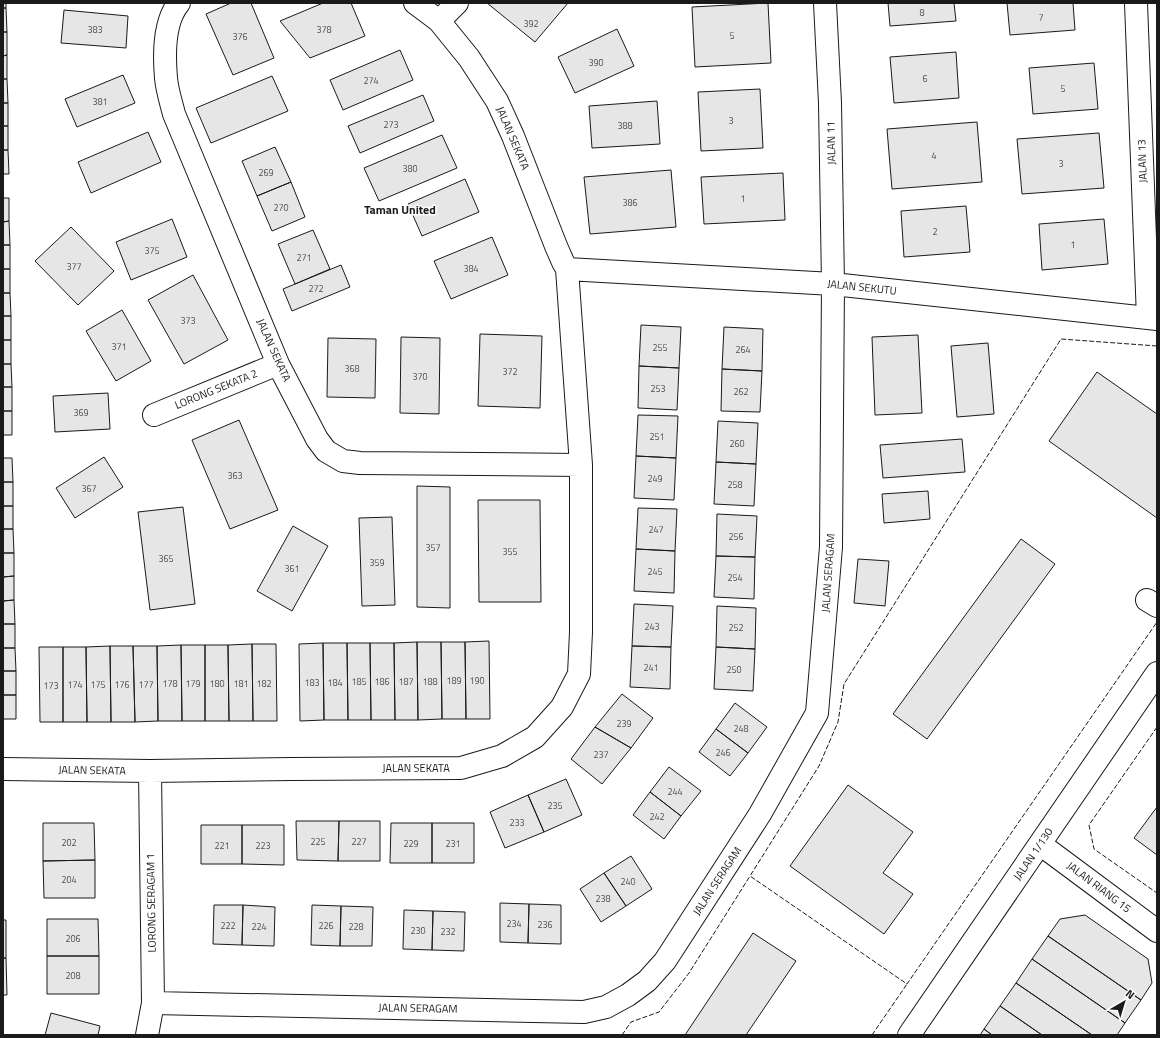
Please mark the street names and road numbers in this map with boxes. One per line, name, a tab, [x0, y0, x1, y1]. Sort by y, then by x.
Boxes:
street label: JALAN SEKATA	[492, 104, 534, 173]
street label: JALAN 11	[823, 121, 839, 165]
street label: JALAN 13	[1133, 139, 1151, 183]
street label: JALAN SEKUTU	[827, 275, 897, 299]
street label: JALAN SEKATA	[253, 316, 295, 385]
street label: LORONG SEKATA 2	[172, 365, 260, 413]
street label: JALAN SERAGAM	[817, 533, 839, 613]
street label: JALAN SEKATA	[382, 760, 450, 776]
street label: JALAN SEKATA	[58, 761, 126, 779]
street label: JALAN 1/130	[1009, 824, 1057, 884]
street label: JALAN SERAGAM	[689, 843, 745, 919]
street label: LORONG SERAGAM 1	[142, 853, 160, 953]
street label: JALAN RIANG 15	[1064, 858, 1134, 916]
street label: JALAN SERAGAM	[378, 999, 458, 1017]

